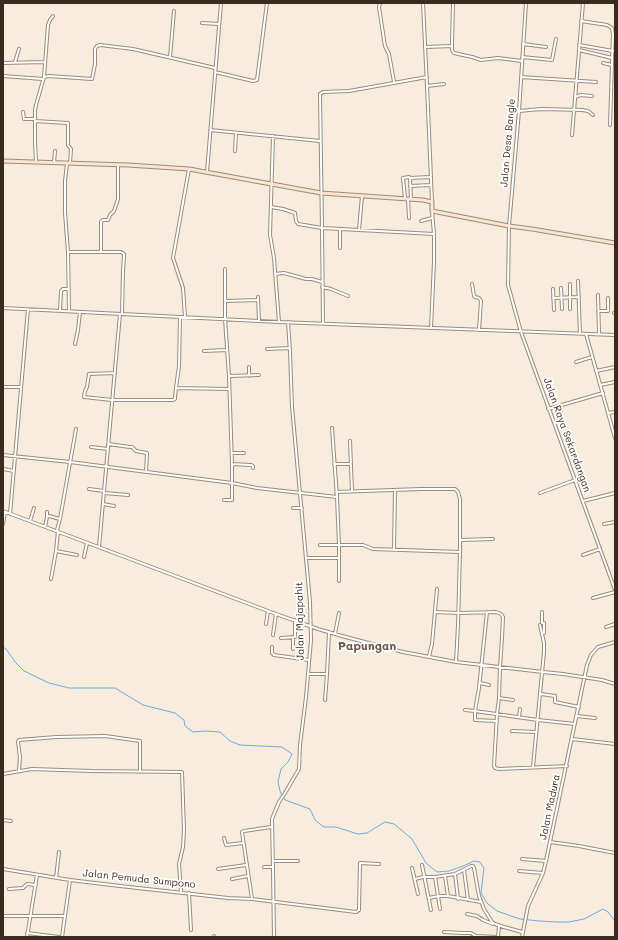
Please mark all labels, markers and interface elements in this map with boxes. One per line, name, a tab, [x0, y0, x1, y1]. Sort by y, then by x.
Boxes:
street label: Jalan Desa Bangle	[498, 98, 518, 188]
street label: Jalan Raya Sekardangan	[541, 376, 593, 494]
street label: Jalan Majapahit	[293, 582, 307, 660]
district label: Papungan	[338, 639, 396, 653]
street label: Jalan Madura	[537, 773, 563, 841]
street label: Jalan Pemuda Sumpono	[82, 867, 196, 891]

